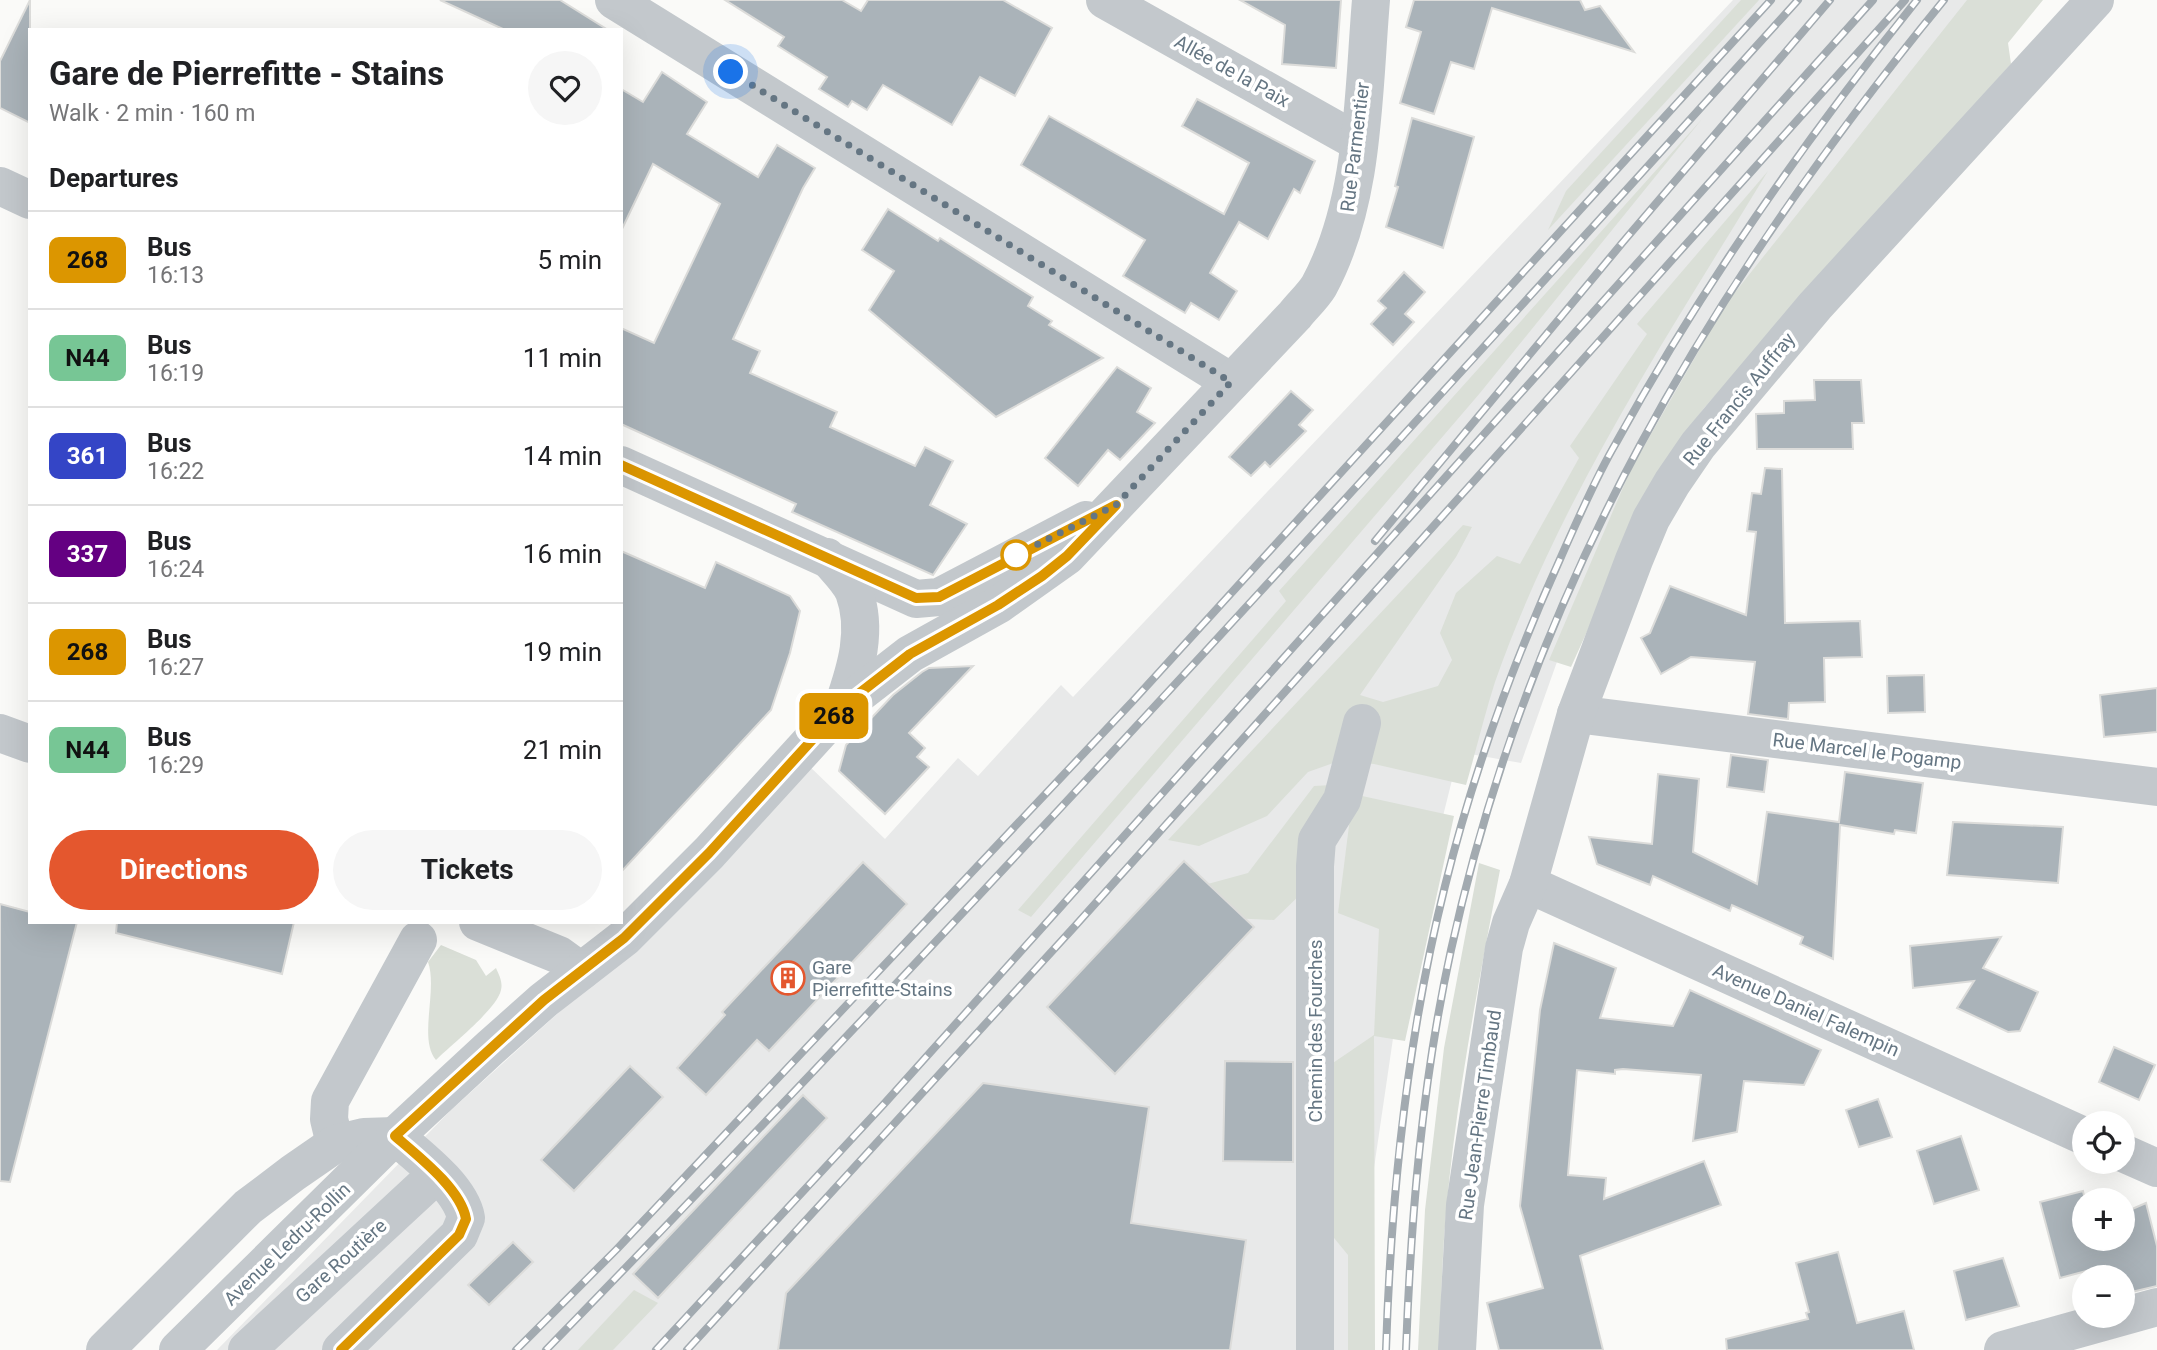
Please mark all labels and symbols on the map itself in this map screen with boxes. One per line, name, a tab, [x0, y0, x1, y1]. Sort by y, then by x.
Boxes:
street label: Allée de la Paix	[1170, 30, 1294, 112]
your location	[713, 54, 748, 89]
street label: Rue Parmentier	[1336, 80, 1374, 213]
street label: Rue Francis Auffray	[1678, 328, 1800, 470]
unlabelled marker	[1001, 540, 1031, 570]
line badge: 268	[794, 693, 874, 739]
street label: Rue Marcel le Pogamp	[1771, 728, 1963, 774]
street label: Chemin des Fourches	[1304, 940, 1327, 1122]
place label: Gare Pierrefitte-Stains	[812, 956, 953, 1001]
street label: Avenue Daniel Falempin	[1709, 958, 1903, 1062]
building icon: Gare Pierrefitte-Stains	[769, 959, 807, 997]
street label: Rue Jean-Pierre Timbaud	[1454, 1008, 1506, 1222]
street label: Avenue Ledru-Rollin	[219, 1178, 355, 1310]
street label: Gare Routière	[291, 1214, 391, 1308]

